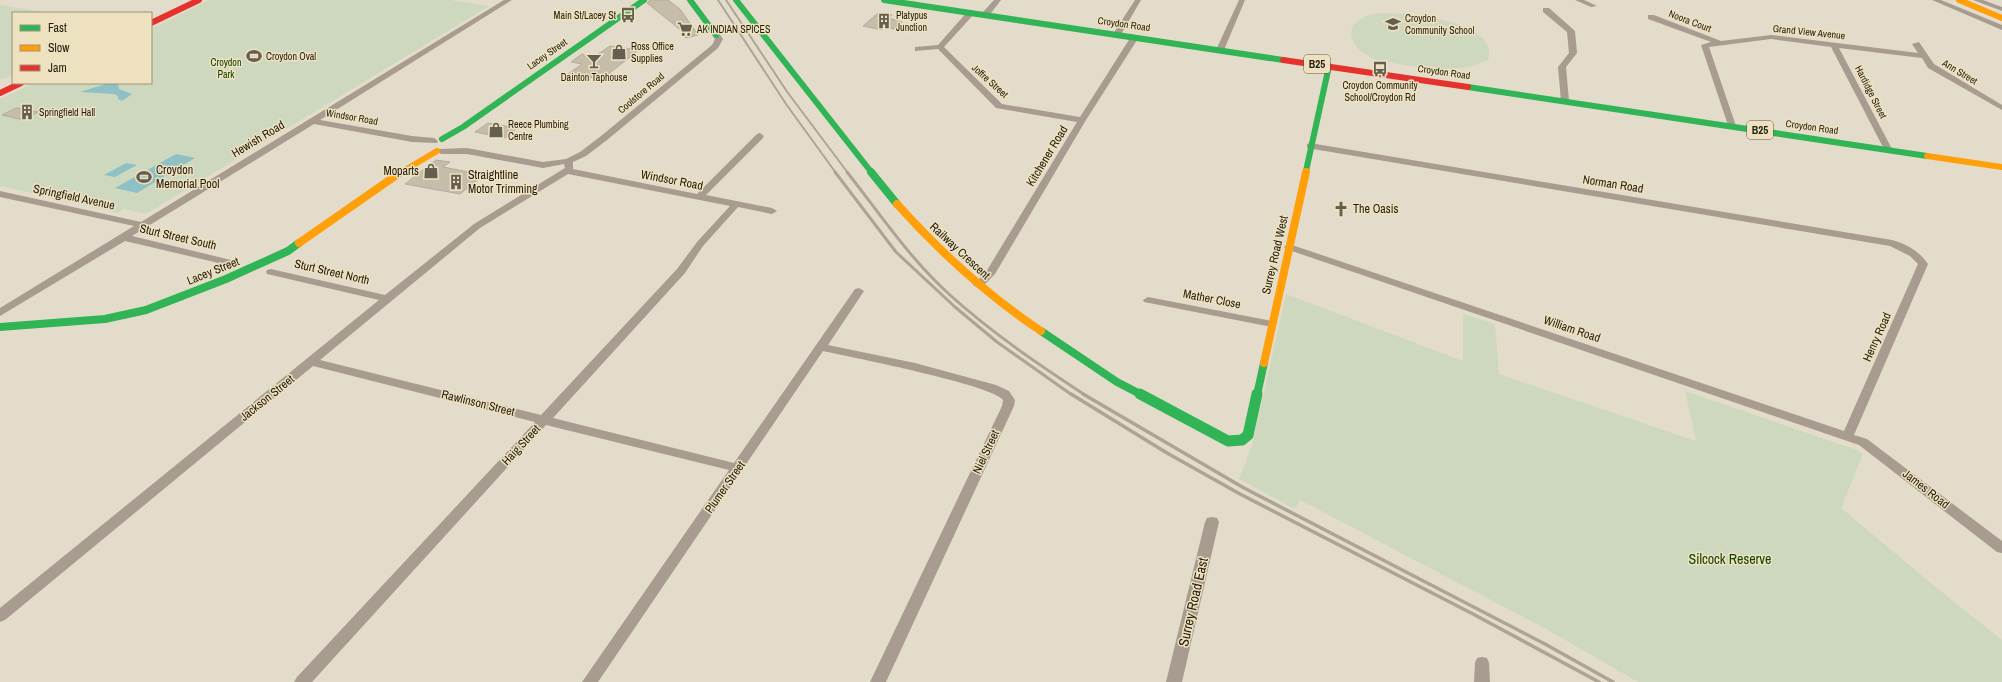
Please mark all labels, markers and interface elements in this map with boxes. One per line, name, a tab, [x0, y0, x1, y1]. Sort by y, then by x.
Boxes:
bus stop icon: Main St/Lacey St	[619, 6, 637, 24]
street label: Noora Court	[1667, 7, 1714, 35]
place label: Main St/Lacey St	[554, 9, 617, 22]
place label: Platypus Junction	[896, 9, 927, 34]
legend	[12, 12, 152, 84]
building icon: Platypus Junction	[875, 12, 893, 30]
place label: Croydon Community School	[1405, 12, 1474, 37]
street label: Croydon Road	[1097, 14, 1151, 34]
school or university icon: Croydon Community School	[1384, 15, 1402, 33]
text: Fast	[48, 20, 67, 36]
supermarket icon: AK INDIAN SPICES	[676, 20, 694, 38]
street label: Grand View Avenue	[1772, 22, 1846, 42]
place label: AK INDIAN SPICES	[696, 23, 771, 36]
street label: Lacey Street	[524, 35, 570, 73]
text: Slow	[48, 40, 70, 56]
place label: Ross Office Supplies	[631, 40, 674, 65]
shop icon: Ross Office Supplies	[610, 43, 628, 61]
sports icon: Croydon Oval	[245, 47, 263, 65]
place label: Croydon Oval	[266, 50, 316, 63]
bar icon: Dainton Taphouse	[585, 52, 603, 70]
road number: B25	[1304, 55, 1330, 73]
park label: Croydon Park	[211, 56, 242, 81]
street label: Ann Street	[1939, 56, 1981, 88]
text: Jam	[48, 60, 67, 76]
bus stop icon: Croydon Community School/Croydon Rd	[1371, 60, 1389, 78]
street label: Joffre Street	[969, 61, 1011, 101]
street label: Croydon Road	[1417, 62, 1471, 82]
street label: Hardidge Street	[1852, 63, 1890, 121]
street label: Coolstore Road	[615, 70, 667, 116]
place label: Dainton Taphouse	[561, 71, 628, 84]
place label: Croydon Community School/Croydon Rd	[1342, 79, 1418, 104]
building icon: Springfield Hall	[18, 103, 36, 121]
place label: Springfield Hall	[39, 106, 95, 119]
street label: Windsor Road	[325, 106, 379, 128]
street label: Hewish Road	[229, 117, 287, 161]
street label: Croydon Road	[1785, 117, 1839, 137]
place label: Reece Plumbing Centre	[508, 118, 569, 143]
shop icon: Reece Plumbing Centre	[487, 121, 505, 139]
road number: B25	[1747, 121, 1773, 139]
street label: Kitchener Road	[1023, 123, 1071, 189]
place label: Croydon Memorial Pool	[156, 162, 219, 192]
shop icon: Moparts	[422, 162, 440, 180]
place label: Moparts	[383, 163, 419, 179]
street label: Windsor Road	[640, 166, 704, 194]
place label: Straightline Motor Trimming	[468, 167, 538, 197]
sports icon: Croydon Memorial Pool	[135, 168, 153, 186]
street label: Norman Road	[1582, 171, 1644, 197]
building icon: Straightline Motor Trimming	[447, 173, 465, 191]
street label: Springfield Avenue	[32, 181, 116, 213]
church icon: The Oasis	[1332, 200, 1350, 218]
place label: The Oasis	[1353, 201, 1398, 217]
street label: Surrey Road West	[1258, 214, 1292, 296]
street label: Railway Crescent	[926, 219, 994, 283]
street label: Sturt Street South	[138, 220, 218, 254]
street label: Lacey Street	[184, 253, 242, 289]
street label: Sturt Street North	[293, 256, 371, 288]
street label: Mather Close	[1182, 286, 1242, 312]
street label: Henry Road	[1859, 310, 1895, 364]
street label: William Road	[1541, 312, 1603, 346]
street label: Jackson Street	[237, 371, 298, 425]
street label: Rawlinson Street	[440, 386, 517, 420]
street label: Haig Street	[498, 421, 544, 469]
street label: Niel Street	[969, 427, 1003, 476]
street label: Plumer Street	[701, 458, 749, 516]
street label: James Road	[1899, 466, 1953, 512]
park label: Silcock Reserve	[1689, 550, 1771, 568]
street label: Surrey Road East	[1174, 556, 1212, 648]

